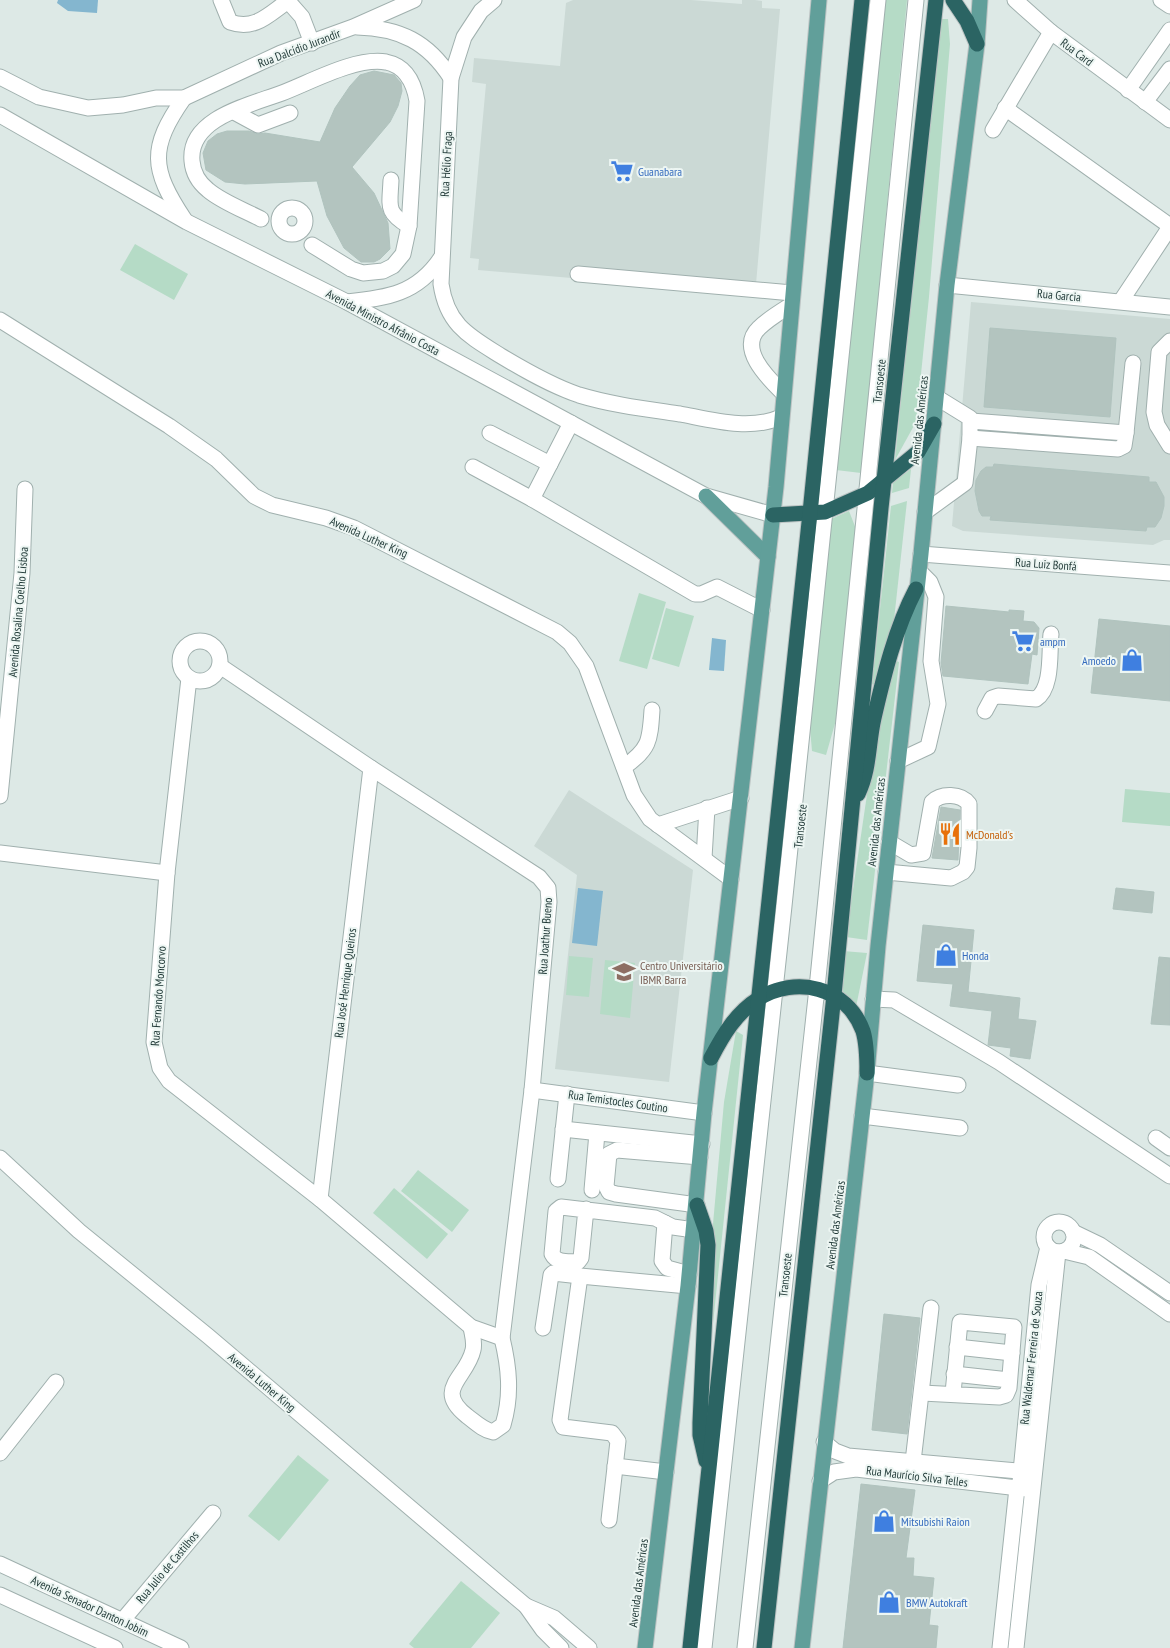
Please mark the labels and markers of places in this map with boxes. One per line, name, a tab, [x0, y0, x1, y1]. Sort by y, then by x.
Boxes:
supermarket icon: Guanabara	[609, 158, 635, 184]
place label: Guanabara	[638, 164, 682, 179]
supermarket icon: ampm	[1010, 628, 1036, 654]
place label: ampm	[1040, 634, 1066, 649]
shop icon: Amoedo	[1119, 647, 1145, 673]
place label: Amoedo	[1082, 653, 1116, 668]
restaurant icon: McDonald's	[937, 821, 963, 847]
place label: McDonald's	[966, 827, 1013, 842]
shop icon: Honda	[933, 942, 959, 968]
place label: Honda	[962, 948, 989, 963]
place label: Centro Universitário IBMR Barra	[640, 958, 723, 987]
school or university icon: Centro Universitário IBMR Barra	[611, 959, 637, 985]
shop icon: Mitsubishi Raion	[871, 1508, 897, 1534]
place label: Mitsubishi Raion	[901, 1514, 970, 1529]
shop icon: BMW Autokraft	[876, 1589, 902, 1615]
place label: BMW Autokraft	[906, 1595, 968, 1610]

